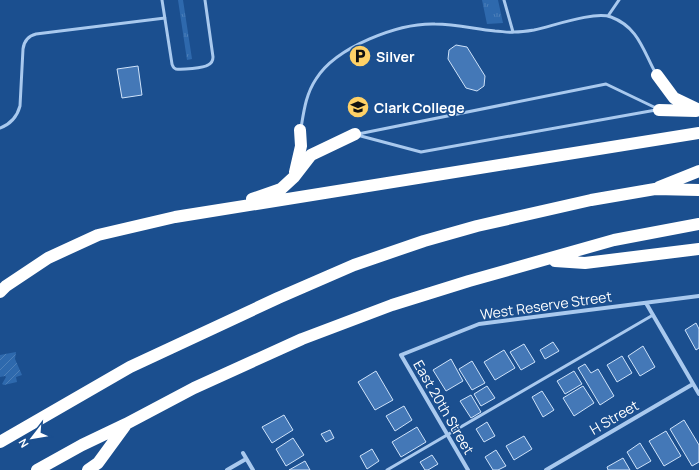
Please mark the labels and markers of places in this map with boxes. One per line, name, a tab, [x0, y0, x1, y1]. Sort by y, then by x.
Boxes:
parking icon: Silver	[347, 43, 373, 69]
place label: Silver	[376, 47, 415, 66]
school or university icon: Clark College	[345, 94, 371, 120]
place label: Clark College	[374, 98, 465, 117]

